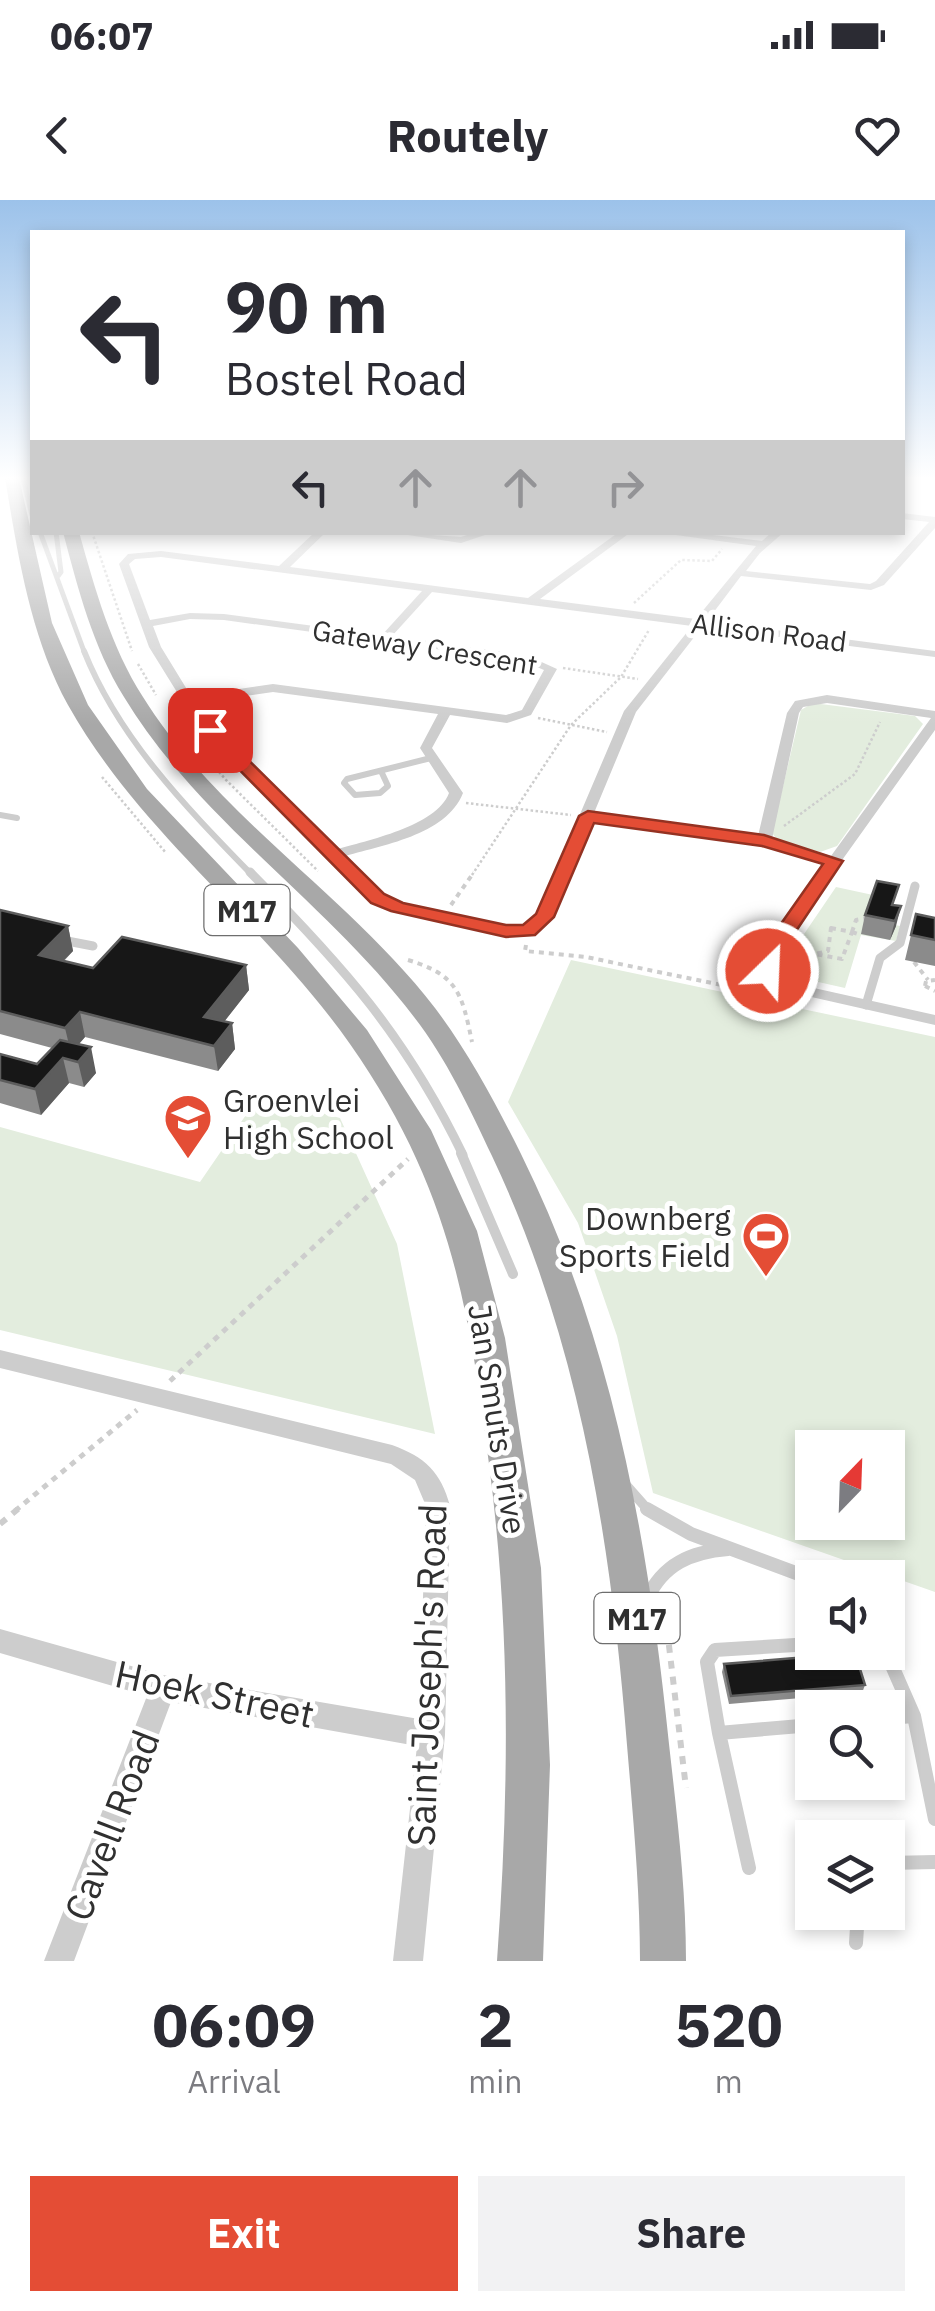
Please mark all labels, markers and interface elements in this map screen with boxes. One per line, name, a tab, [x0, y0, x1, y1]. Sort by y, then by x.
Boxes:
text: 06:07	[50, 11, 154, 60]
text: Routely	[387, 106, 548, 164]
icon: back	[30, 108, 85, 163]
icon: heart	[850, 108, 905, 163]
text: 90 m	[225, 261, 388, 352]
icon: left	[60, 270, 190, 400]
text: Bostel Road	[225, 349, 468, 407]
icon: left	[283, 460, 338, 515]
icon: ahead	[388, 460, 443, 515]
icon: ahead	[493, 460, 548, 515]
icon: right	[598, 460, 653, 515]
street label: Allison Road	[689, 604, 849, 660]
street label: Gateway Crescent	[310, 611, 540, 683]
pin	[168, 688, 253, 773]
icon: arrive	[183, 703, 238, 758]
road number: M17	[204, 885, 290, 935]
position arrow	[716, 919, 820, 1023]
place label: Groenvlei High School	[223, 1079, 394, 1158]
school or university icon: Groenvlei High School	[162, 1092, 214, 1160]
place label: Downberg Sports Field	[559, 1197, 731, 1276]
sports icon: Downberg Sports Field	[740, 1210, 792, 1278]
street label: Jan Smuts Drive	[459, 1301, 537, 1537]
north arrow	[795, 1430, 905, 1540]
map controls	[795, 1430, 905, 1930]
street label: Saint Joseph's Road	[396, 1503, 456, 1847]
button: sound	[795, 1560, 905, 1670]
road number: M17	[594, 1593, 680, 1643]
street label: Hoek Street	[111, 1648, 319, 1738]
button: search	[795, 1690, 905, 1800]
street label: Cavell Road	[52, 1723, 170, 1927]
button: layers	[795, 1820, 905, 1930]
text: 06:09	[152, 1985, 316, 2064]
text: 2	[477, 1985, 513, 2064]
text: 520	[675, 1985, 783, 2064]
text: Arrival	[188, 2060, 281, 2102]
text: min	[468, 2060, 522, 2102]
text: m	[715, 2060, 743, 2102]
button: Exit	[30, 2176, 458, 2291]
button: Share	[478, 2176, 905, 2291]

